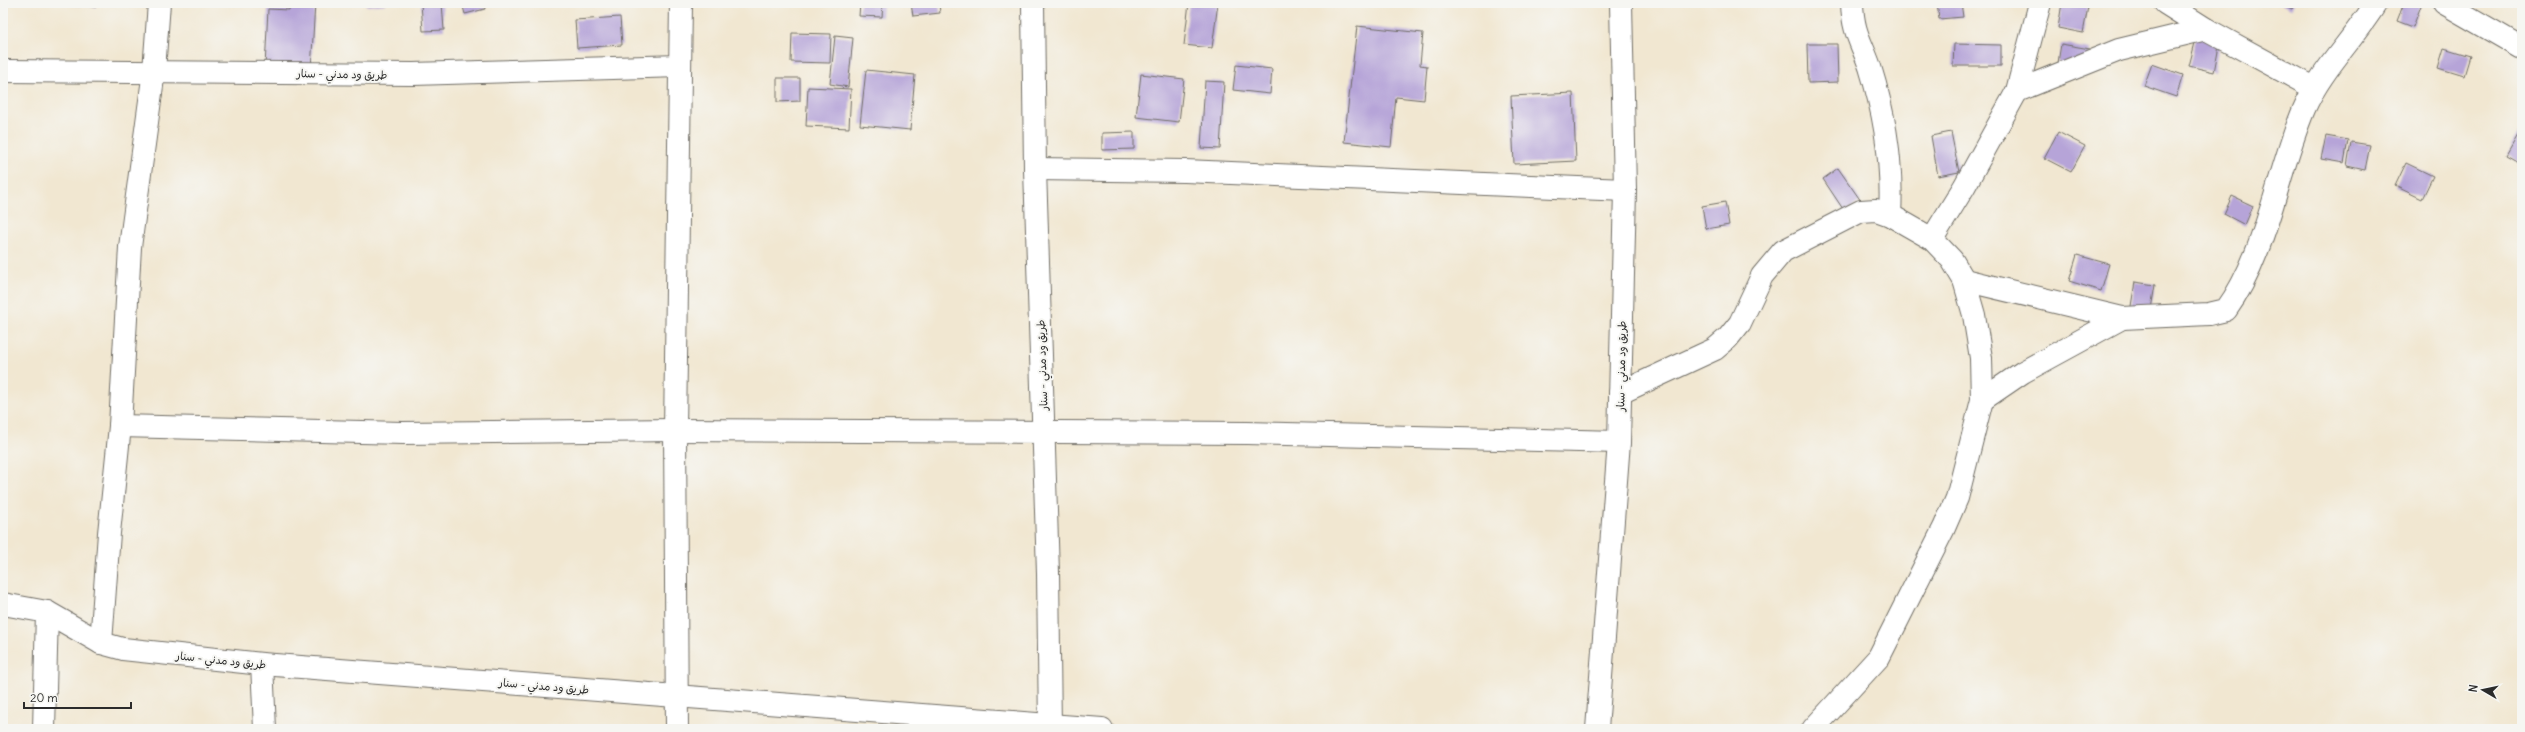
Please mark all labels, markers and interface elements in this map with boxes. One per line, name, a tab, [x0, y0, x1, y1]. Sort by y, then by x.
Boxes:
street label: طريق ود مدني - سنار	[295, 66, 387, 86]
street label: طريق ود مدني - سنار	[1033, 319, 1055, 412]
street label: طريق ود مدني - سنار	[1613, 321, 1633, 413]
street label: طريق ود مدني - سنار	[174, 648, 267, 676]
north arrow	[2463, 670, 2503, 710]
street label: طريق ود مدني - سنار	[497, 675, 590, 701]
scale bar	[24, 684, 131, 710]
text: N	[2466, 684, 2481, 693]
text: 20 m	[30, 690, 58, 705]

